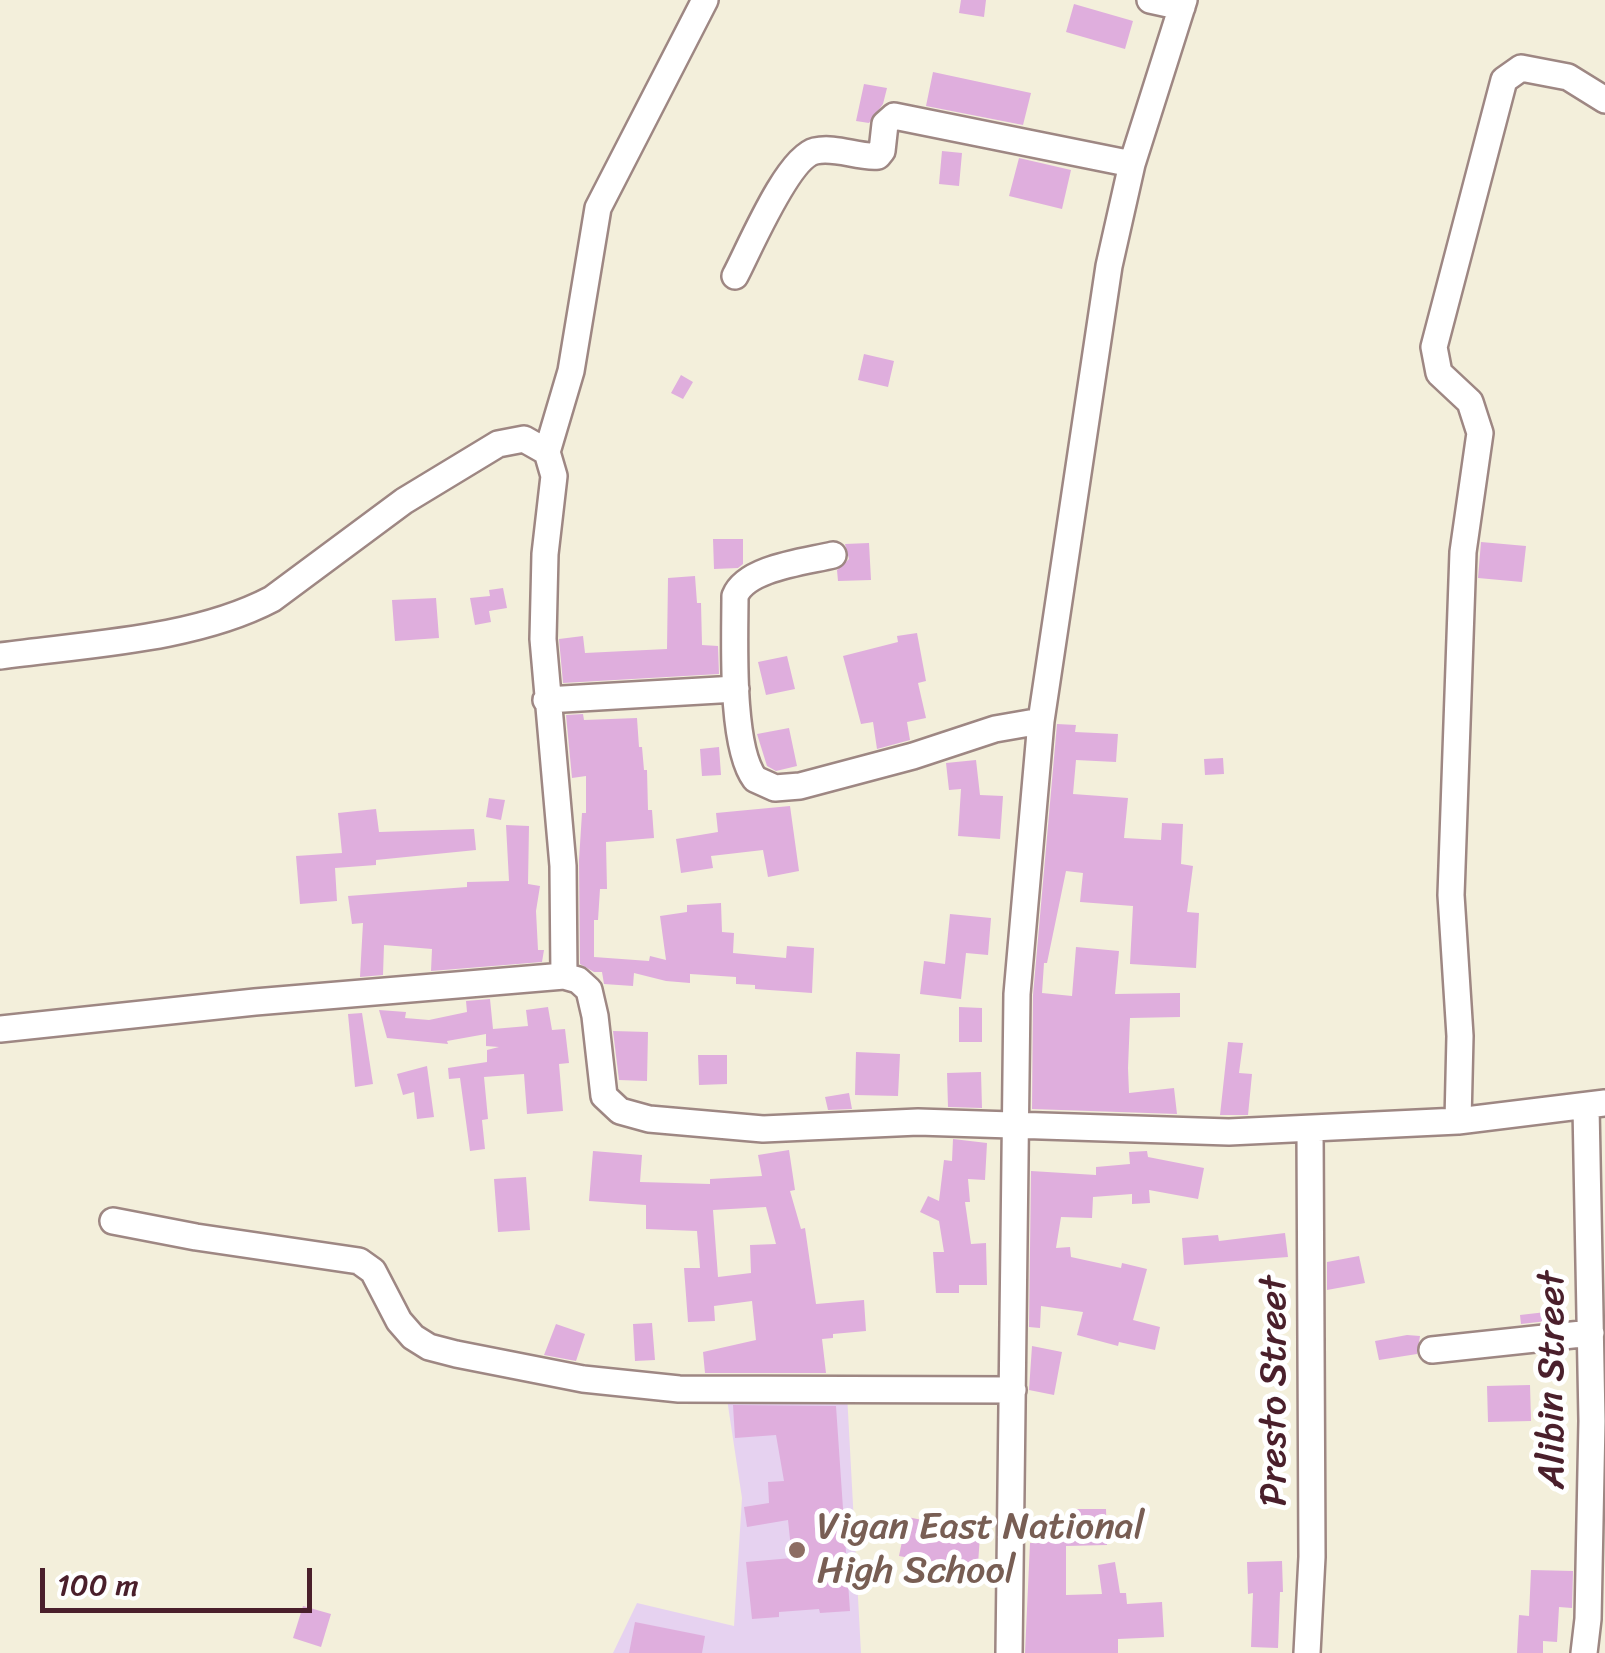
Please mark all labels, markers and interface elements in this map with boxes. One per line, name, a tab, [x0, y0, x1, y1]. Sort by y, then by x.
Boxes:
street label: Alibin Street	[1530, 1271, 1576, 1489]
street label: Presto Street	[1252, 1276, 1298, 1506]
place label: Vigan East National High School	[817, 1505, 1145, 1595]
marker: Vigan East National High School	[786, 1539, 808, 1561]
scale bar	[45, 1548, 318, 1610]
text: 100 m	[57, 1558, 139, 1612]

